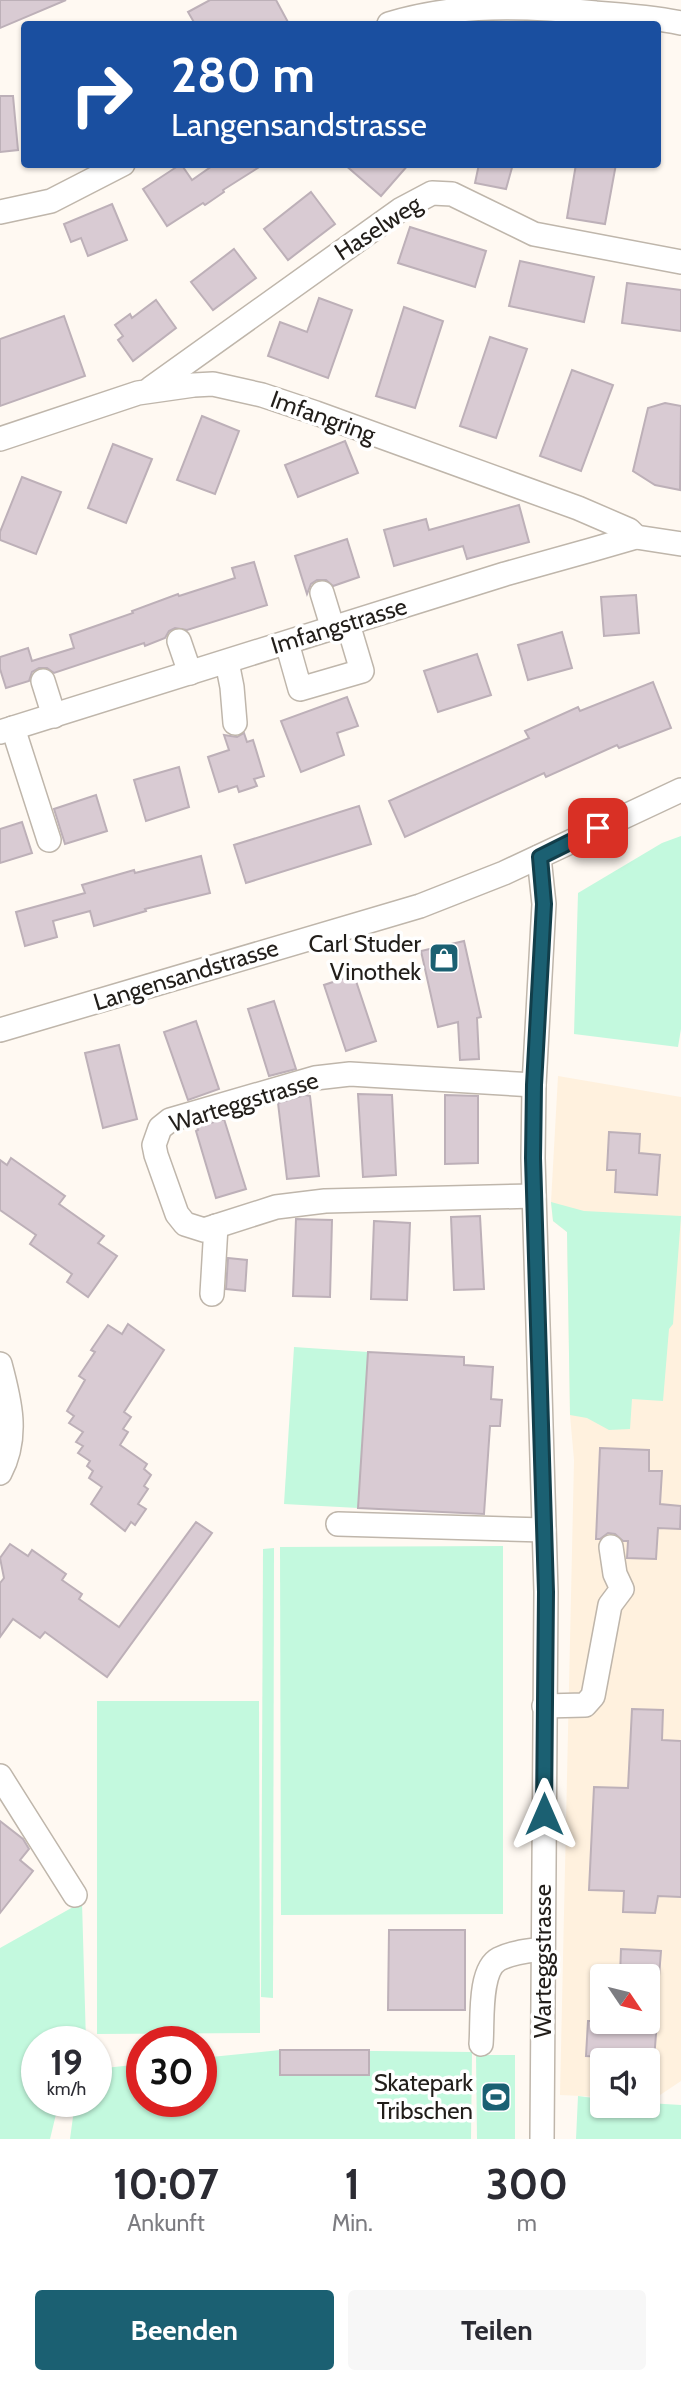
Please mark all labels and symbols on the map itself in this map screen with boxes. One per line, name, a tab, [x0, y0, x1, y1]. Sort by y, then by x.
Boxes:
street label: Haselweg	[329, 188, 427, 266]
street label: Imfangring	[267, 384, 381, 449]
street label: Imfangstrasse	[267, 591, 410, 660]
pin	[568, 798, 628, 858]
place label: Carl Studer Vinothek	[309, 929, 421, 986]
street label: Langensandstrasse	[90, 933, 282, 1016]
shop icon: Carl Studer Vinothek	[427, 941, 461, 975]
street label: Warteggstrasse	[166, 1065, 322, 1138]
position arrow	[507, 1777, 581, 1851]
street label: Warteggstrasse	[528, 1884, 557, 2038]
north arrow	[590, 1964, 660, 2034]
speed limit sign: 30	[126, 2026, 217, 2117]
place label: Skatepark Tribschen	[374, 2068, 473, 2125]
sports icon: Skatepark Tribschen	[479, 2080, 513, 2114]

